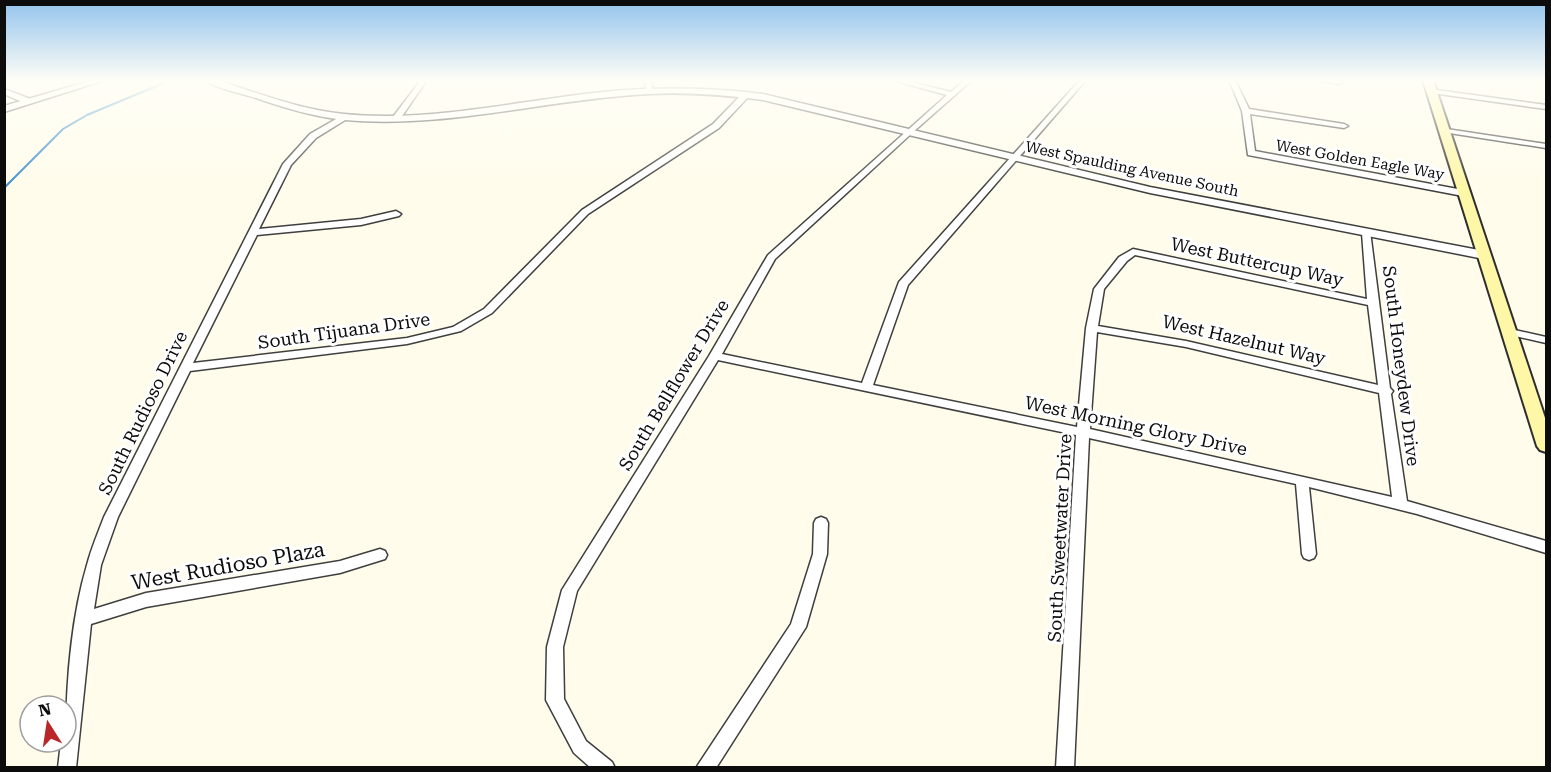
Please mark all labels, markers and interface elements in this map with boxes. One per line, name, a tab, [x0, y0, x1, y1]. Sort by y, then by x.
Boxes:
street label: West Golden Eagle Way	[1274, 136, 1446, 184]
street label: West Spaulding Avenue South	[1024, 138, 1241, 201]
street label: West Buttercup Way	[1169, 233, 1346, 290]
street label: South Honeydew Drive	[1379, 265, 1424, 467]
street label: South Bellflower Drive	[614, 295, 733, 474]
street label: South Tijuana Drive	[256, 308, 432, 353]
street label: West Hazelnut Way	[1160, 311, 1328, 369]
street label: South Rudioso Drive	[94, 327, 191, 498]
street label: West Morning Glory Drive	[1023, 392, 1249, 459]
street label: South Sweetwater Drive	[1044, 433, 1075, 643]
street label: West Rudioso Plaza	[129, 537, 327, 595]
north arrow	[18, 694, 78, 754]
text: N	[37, 699, 53, 720]

